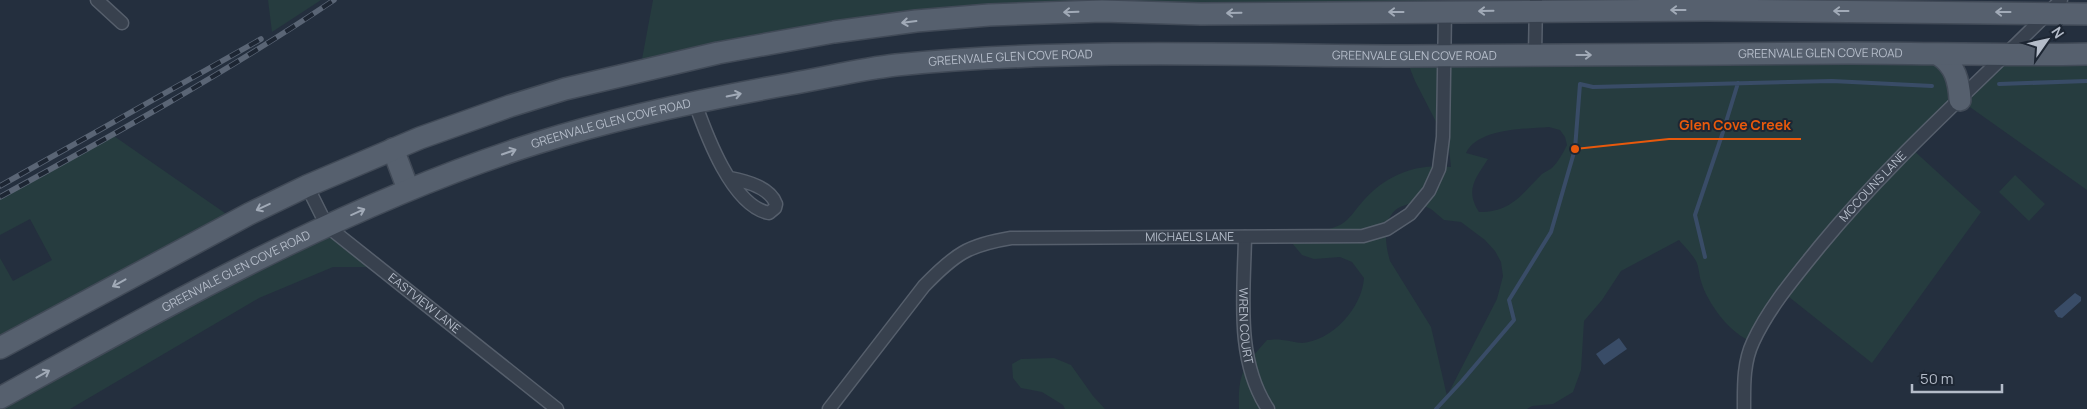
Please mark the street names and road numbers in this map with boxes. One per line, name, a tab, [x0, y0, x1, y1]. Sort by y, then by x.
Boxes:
street label: GREENVALE GLEN COVE ROAD	[1738, 44, 1903, 62]
street label: GREENVALE GLEN COVE ROAD	[928, 45, 1093, 70]
street label: GREENVALE GLEN COVE ROAD	[1332, 46, 1497, 64]
street label: GREENVALE GLEN COVE ROAD	[529, 94, 692, 152]
street label: MCCOUNS LANE	[1835, 147, 1910, 225]
street label: GREENVALE GLEN COVE ROAD	[159, 226, 313, 316]
street label: MICHAELS LANE	[1145, 228, 1234, 245]
street label: EASTVIEW LANE	[385, 269, 464, 337]
street label: WREN COURT	[1235, 287, 1258, 366]

